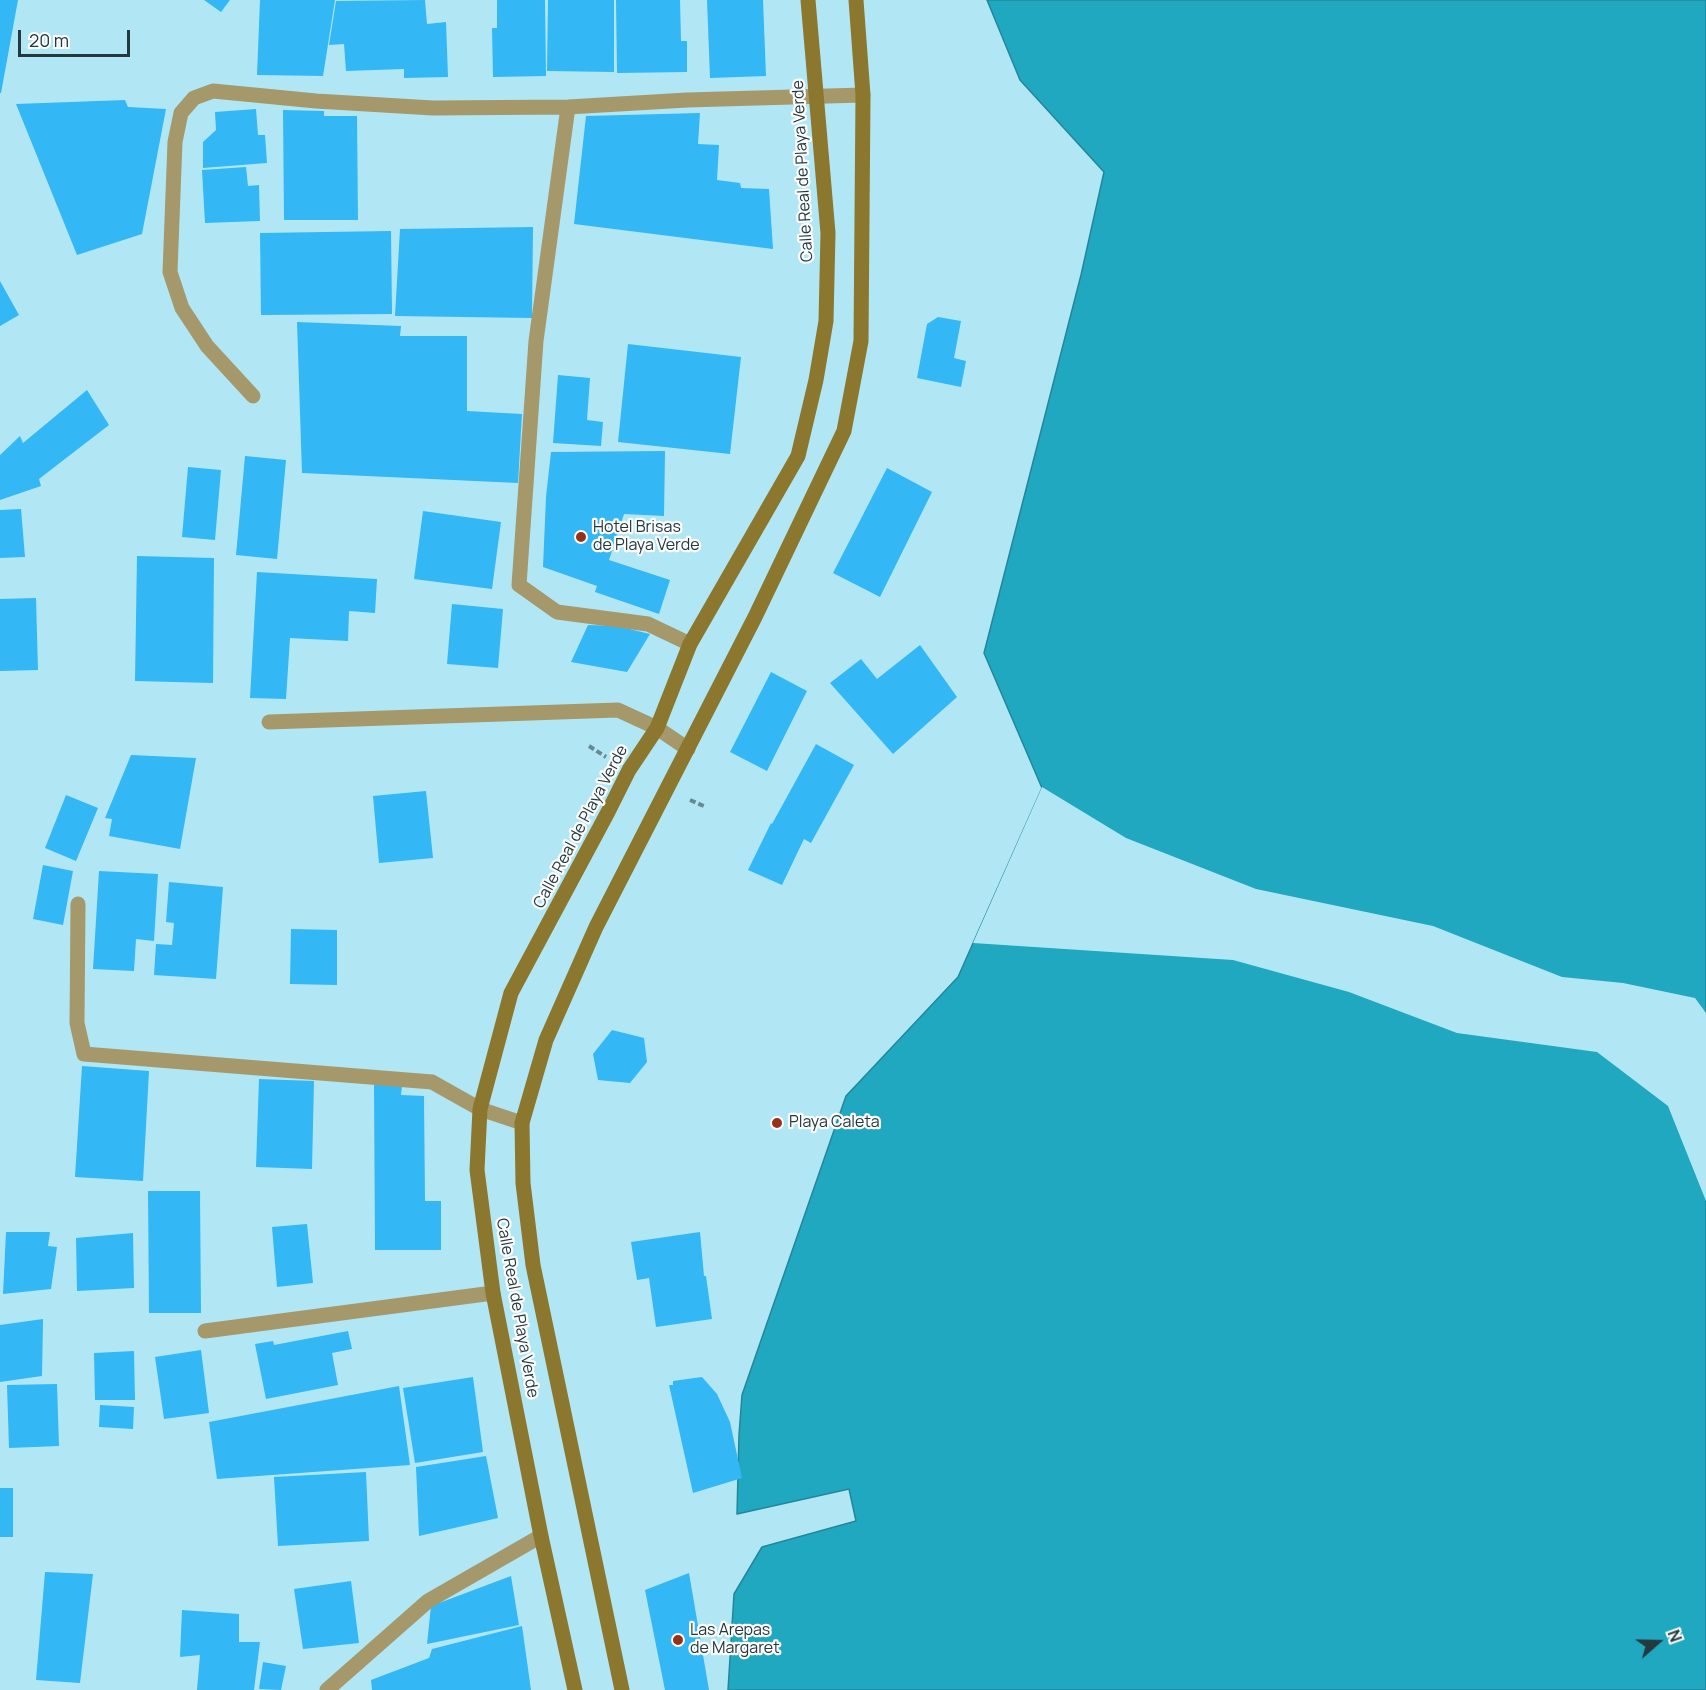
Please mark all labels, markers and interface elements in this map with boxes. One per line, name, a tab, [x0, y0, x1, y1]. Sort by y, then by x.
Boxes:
scale bar	[21, 18, 134, 56]
text: 20 m	[29, 28, 69, 52]
street label: Calle Real de Playa Verde	[789, 80, 817, 262]
place label: Hotel Brisas de Playa Verde	[593, 518, 700, 556]
marker: Hotel Brisas de Playa Verde	[574, 530, 588, 544]
street label: Calle Real de Playa Verde	[530, 742, 632, 912]
place label: Playa Caleta	[789, 1113, 880, 1133]
marker: Playa Caleta	[770, 1116, 784, 1130]
street label: Calle Real de Playa Verde	[492, 1217, 542, 1399]
north arrow	[1628, 1612, 1688, 1672]
place label: Las Arepas de Margaret	[690, 1621, 780, 1659]
text: N	[1663, 1627, 1687, 1645]
marker: Las Arepas de Margaret	[671, 1633, 685, 1647]

